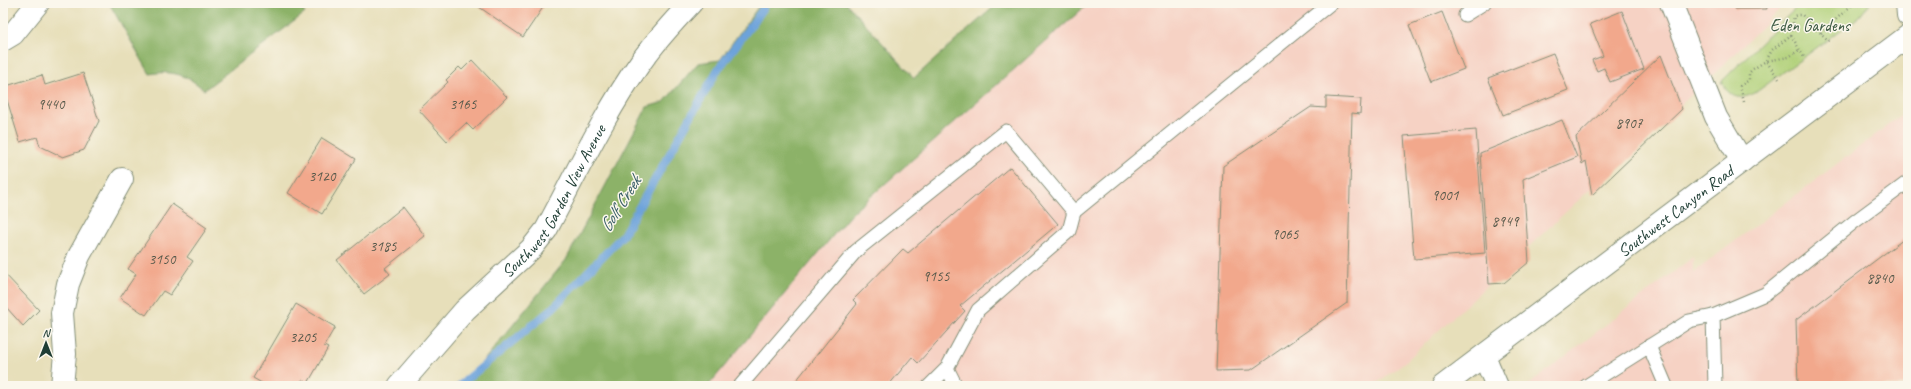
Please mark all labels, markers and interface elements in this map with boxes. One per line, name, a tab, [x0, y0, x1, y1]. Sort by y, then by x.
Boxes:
park label: Eden Gardens	[1770, 15, 1852, 36]
house number: 9440	[37, 95, 66, 114]
house number: 3165	[449, 95, 478, 114]
house number: 8907	[1615, 114, 1644, 133]
street label: Southwest Garden View Avenue	[497, 120, 611, 282]
street label: Southwest Canyon Road	[1613, 159, 1739, 261]
house number: 3120	[308, 167, 337, 186]
water label: Golf Creek	[594, 169, 647, 236]
house number: 9001	[1431, 186, 1460, 205]
house number: 8949	[1491, 212, 1520, 231]
house number: 9065	[1271, 225, 1300, 244]
house number: 3185	[369, 237, 398, 256]
house number: 3150	[148, 250, 177, 269]
house number: 9155	[922, 267, 951, 286]
house number: 8840	[1866, 269, 1895, 288]
north arrow	[26, 323, 66, 363]
text: N	[43, 326, 52, 340]
house number: 3205	[289, 328, 318, 347]

